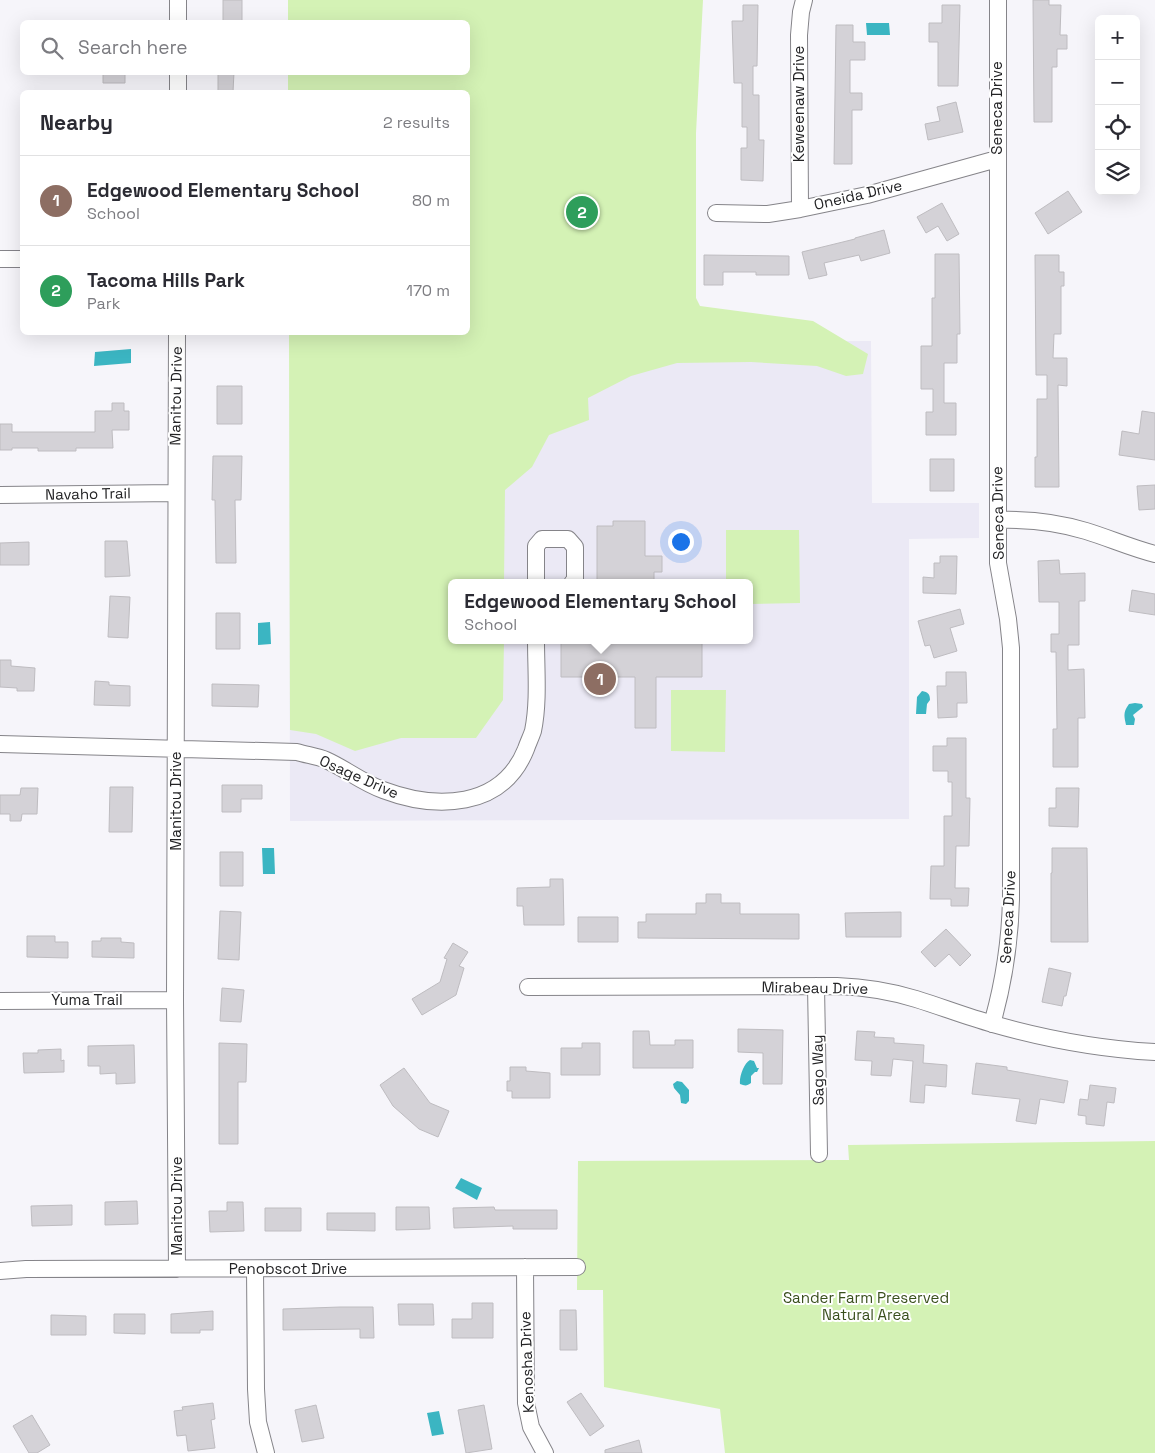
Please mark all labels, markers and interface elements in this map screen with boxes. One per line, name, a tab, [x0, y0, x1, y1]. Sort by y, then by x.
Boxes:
map controls	[1095, 15, 1140, 195]
button: +	[1095, 15, 1140, 60]
search box	[20, 20, 470, 75]
icon: search	[38, 34, 66, 62]
text: Search here	[78, 35, 188, 60]
street label: Keweenaw Drive	[789, 46, 808, 162]
button: −	[1095, 60, 1140, 105]
street label: Seneca Drive	[987, 61, 1006, 155]
button: locate	[1095, 105, 1140, 150]
text: Nearby	[40, 109, 113, 136]
text: 2 results	[383, 112, 450, 133]
button: layers	[1095, 150, 1140, 195]
street label: Oneida Drive	[812, 175, 904, 214]
text: Edgewood Elementary School	[87, 178, 359, 203]
text: 1	[52, 190, 60, 211]
text: 80 m	[412, 190, 450, 211]
pin: 2	[566, 193, 598, 231]
text: School	[87, 203, 140, 224]
text: Tacoma Hills Park	[87, 268, 245, 293]
text: 2	[51, 280, 61, 301]
text: 170 m	[406, 280, 450, 301]
text: Park	[87, 293, 120, 314]
street label: Manitou Drive	[165, 346, 186, 446]
street label: Seneca Drive	[987, 466, 1008, 560]
street label: Navaho Trail	[45, 483, 131, 504]
your location	[668, 529, 694, 555]
popup	[448, 579, 753, 644]
text: Edgewood Elementary School	[464, 589, 737, 614]
text: School	[464, 614, 517, 635]
pin: 1	[584, 660, 616, 698]
street label: Manitou Drive	[166, 751, 185, 851]
street label: Osage Drive	[317, 751, 402, 802]
street label: Seneca Drive	[996, 870, 1019, 964]
street label: Mirabeau Drive	[762, 977, 869, 998]
street label: Yuma Trail	[51, 990, 123, 1009]
street label: Sago Way	[807, 1034, 828, 1106]
street label: Manitou Drive	[167, 1156, 186, 1256]
street label: Penobscot Drive	[229, 1259, 347, 1278]
park label: Sander Farm Preserved Natural Area	[783, 1288, 949, 1324]
street label: Kenosha Drive	[515, 1311, 538, 1413]

